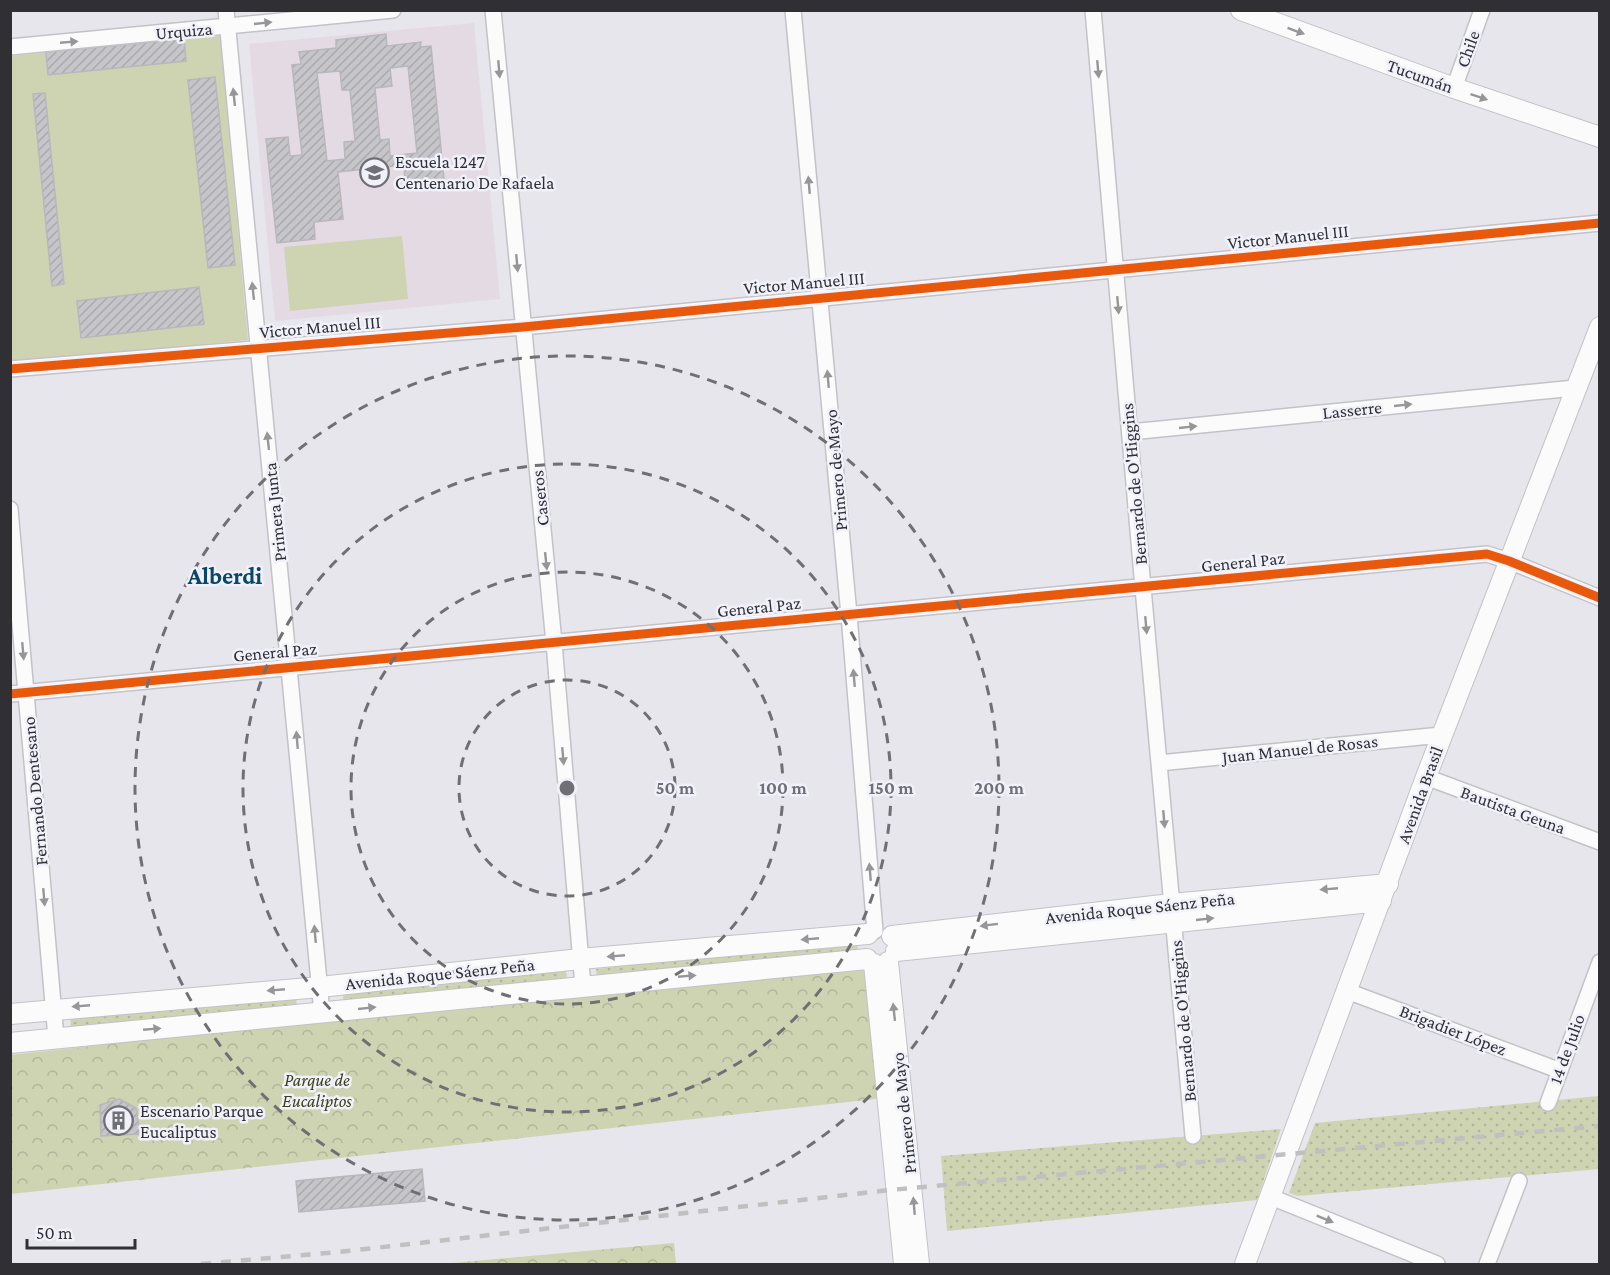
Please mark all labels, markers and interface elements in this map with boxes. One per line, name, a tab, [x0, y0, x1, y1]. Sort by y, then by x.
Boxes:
one-way arrow	[253, 18, 272, 28]
street label: Urquiza	[155, 19, 213, 43]
one-way arrow	[1287, 26, 1305, 36]
street label: Chile	[1452, 28, 1484, 70]
one-way arrow	[59, 37, 78, 47]
street label: Tucumán	[1384, 55, 1456, 97]
one-way arrow	[494, 59, 504, 78]
one-way arrow	[1093, 59, 1103, 78]
one-way arrow	[229, 87, 239, 106]
one-way arrow	[1470, 92, 1488, 102]
place label: Escuela 1247 Centenario De Rafaela	[395, 152, 554, 193]
school or university icon: Escuela 1247 Centenario De Rafaela	[358, 156, 390, 188]
one-way arrow	[804, 175, 814, 194]
street label: Victor Manuel III	[1227, 221, 1349, 253]
one-way arrow	[512, 253, 522, 272]
street label: Victor Manuel III	[743, 268, 865, 298]
one-way arrow	[248, 281, 258, 300]
one-way arrow	[1113, 295, 1123, 314]
street label: Victor Manuel III	[259, 312, 381, 342]
one-way arrow	[823, 370, 833, 389]
street label: Lasserre	[1321, 397, 1383, 423]
one-way arrow	[1393, 400, 1412, 410]
street label: Bernardo de O'Higgins	[1117, 402, 1151, 566]
street label: Primero de Mayo	[821, 408, 851, 532]
one-way arrow	[1178, 422, 1197, 432]
one-way arrow	[263, 432, 273, 451]
street label: Primera Junta	[260, 462, 290, 562]
street label: Caseros	[527, 469, 553, 527]
street label: General Paz	[1200, 548, 1286, 576]
one-way arrow	[541, 552, 551, 571]
district label: Alberdi	[187, 562, 262, 589]
street label: General Paz	[716, 593, 802, 621]
one-way arrow	[1141, 615, 1151, 634]
street label: General Paz	[232, 638, 318, 666]
one-way arrow	[18, 642, 28, 661]
one-way arrow	[850, 668, 859, 687]
street label: Fernando Dentesano	[19, 716, 51, 866]
one-way arrow	[292, 730, 302, 749]
street label: Juan Manuel de Rosas	[1219, 731, 1379, 767]
street label: Avenida Brasil	[1393, 743, 1447, 846]
one-way arrow	[559, 746, 568, 765]
centre of rings	[557, 778, 577, 798]
text: 50 m	[656, 778, 695, 798]
text: 100 m	[759, 778, 807, 798]
text: 150 m	[868, 778, 914, 798]
text: 200 m	[974, 778, 1025, 798]
street label: Bautista Geuna	[1458, 782, 1568, 838]
one-way arrow	[1159, 809, 1169, 828]
one-way arrow	[866, 863, 875, 882]
one-way arrow	[1320, 884, 1339, 894]
one-way arrow	[39, 888, 49, 907]
street label: Avenida Roque Sáenz Peña	[1044, 888, 1236, 928]
one-way arrow	[1195, 914, 1214, 924]
one-way arrow	[980, 920, 999, 929]
one-way arrow	[310, 924, 320, 943]
one-way arrow	[801, 934, 820, 944]
street label: Bernardo de O'Higgins	[1166, 939, 1200, 1103]
one-way arrow	[606, 951, 625, 961]
street label: Avenida Roque Sáenz Peña	[344, 954, 536, 994]
one-way arrow	[677, 971, 696, 981]
one-way arrow	[266, 985, 285, 995]
street label: Brigadier López	[1397, 1000, 1510, 1060]
one-way arrow	[72, 1001, 91, 1011]
one-way arrow	[889, 1003, 899, 1022]
one-way arrow	[358, 1004, 377, 1013]
street label: 14 de Julio	[1545, 1011, 1589, 1087]
one-way arrow	[143, 1024, 162, 1034]
street label: Primero de Mayo	[888, 1051, 920, 1175]
park label: Parque de Eucaliptos	[282, 1070, 352, 1111]
place label: Escenario Parque Eucaliptus	[140, 1101, 263, 1142]
building icon: Escenario Parque Eucaliptus	[103, 1105, 135, 1137]
one-way arrow	[909, 1197, 919, 1216]
scale bar	[27, 1212, 135, 1250]
one-way arrow	[1316, 1215, 1334, 1224]
text: 50 m	[36, 1223, 73, 1243]

